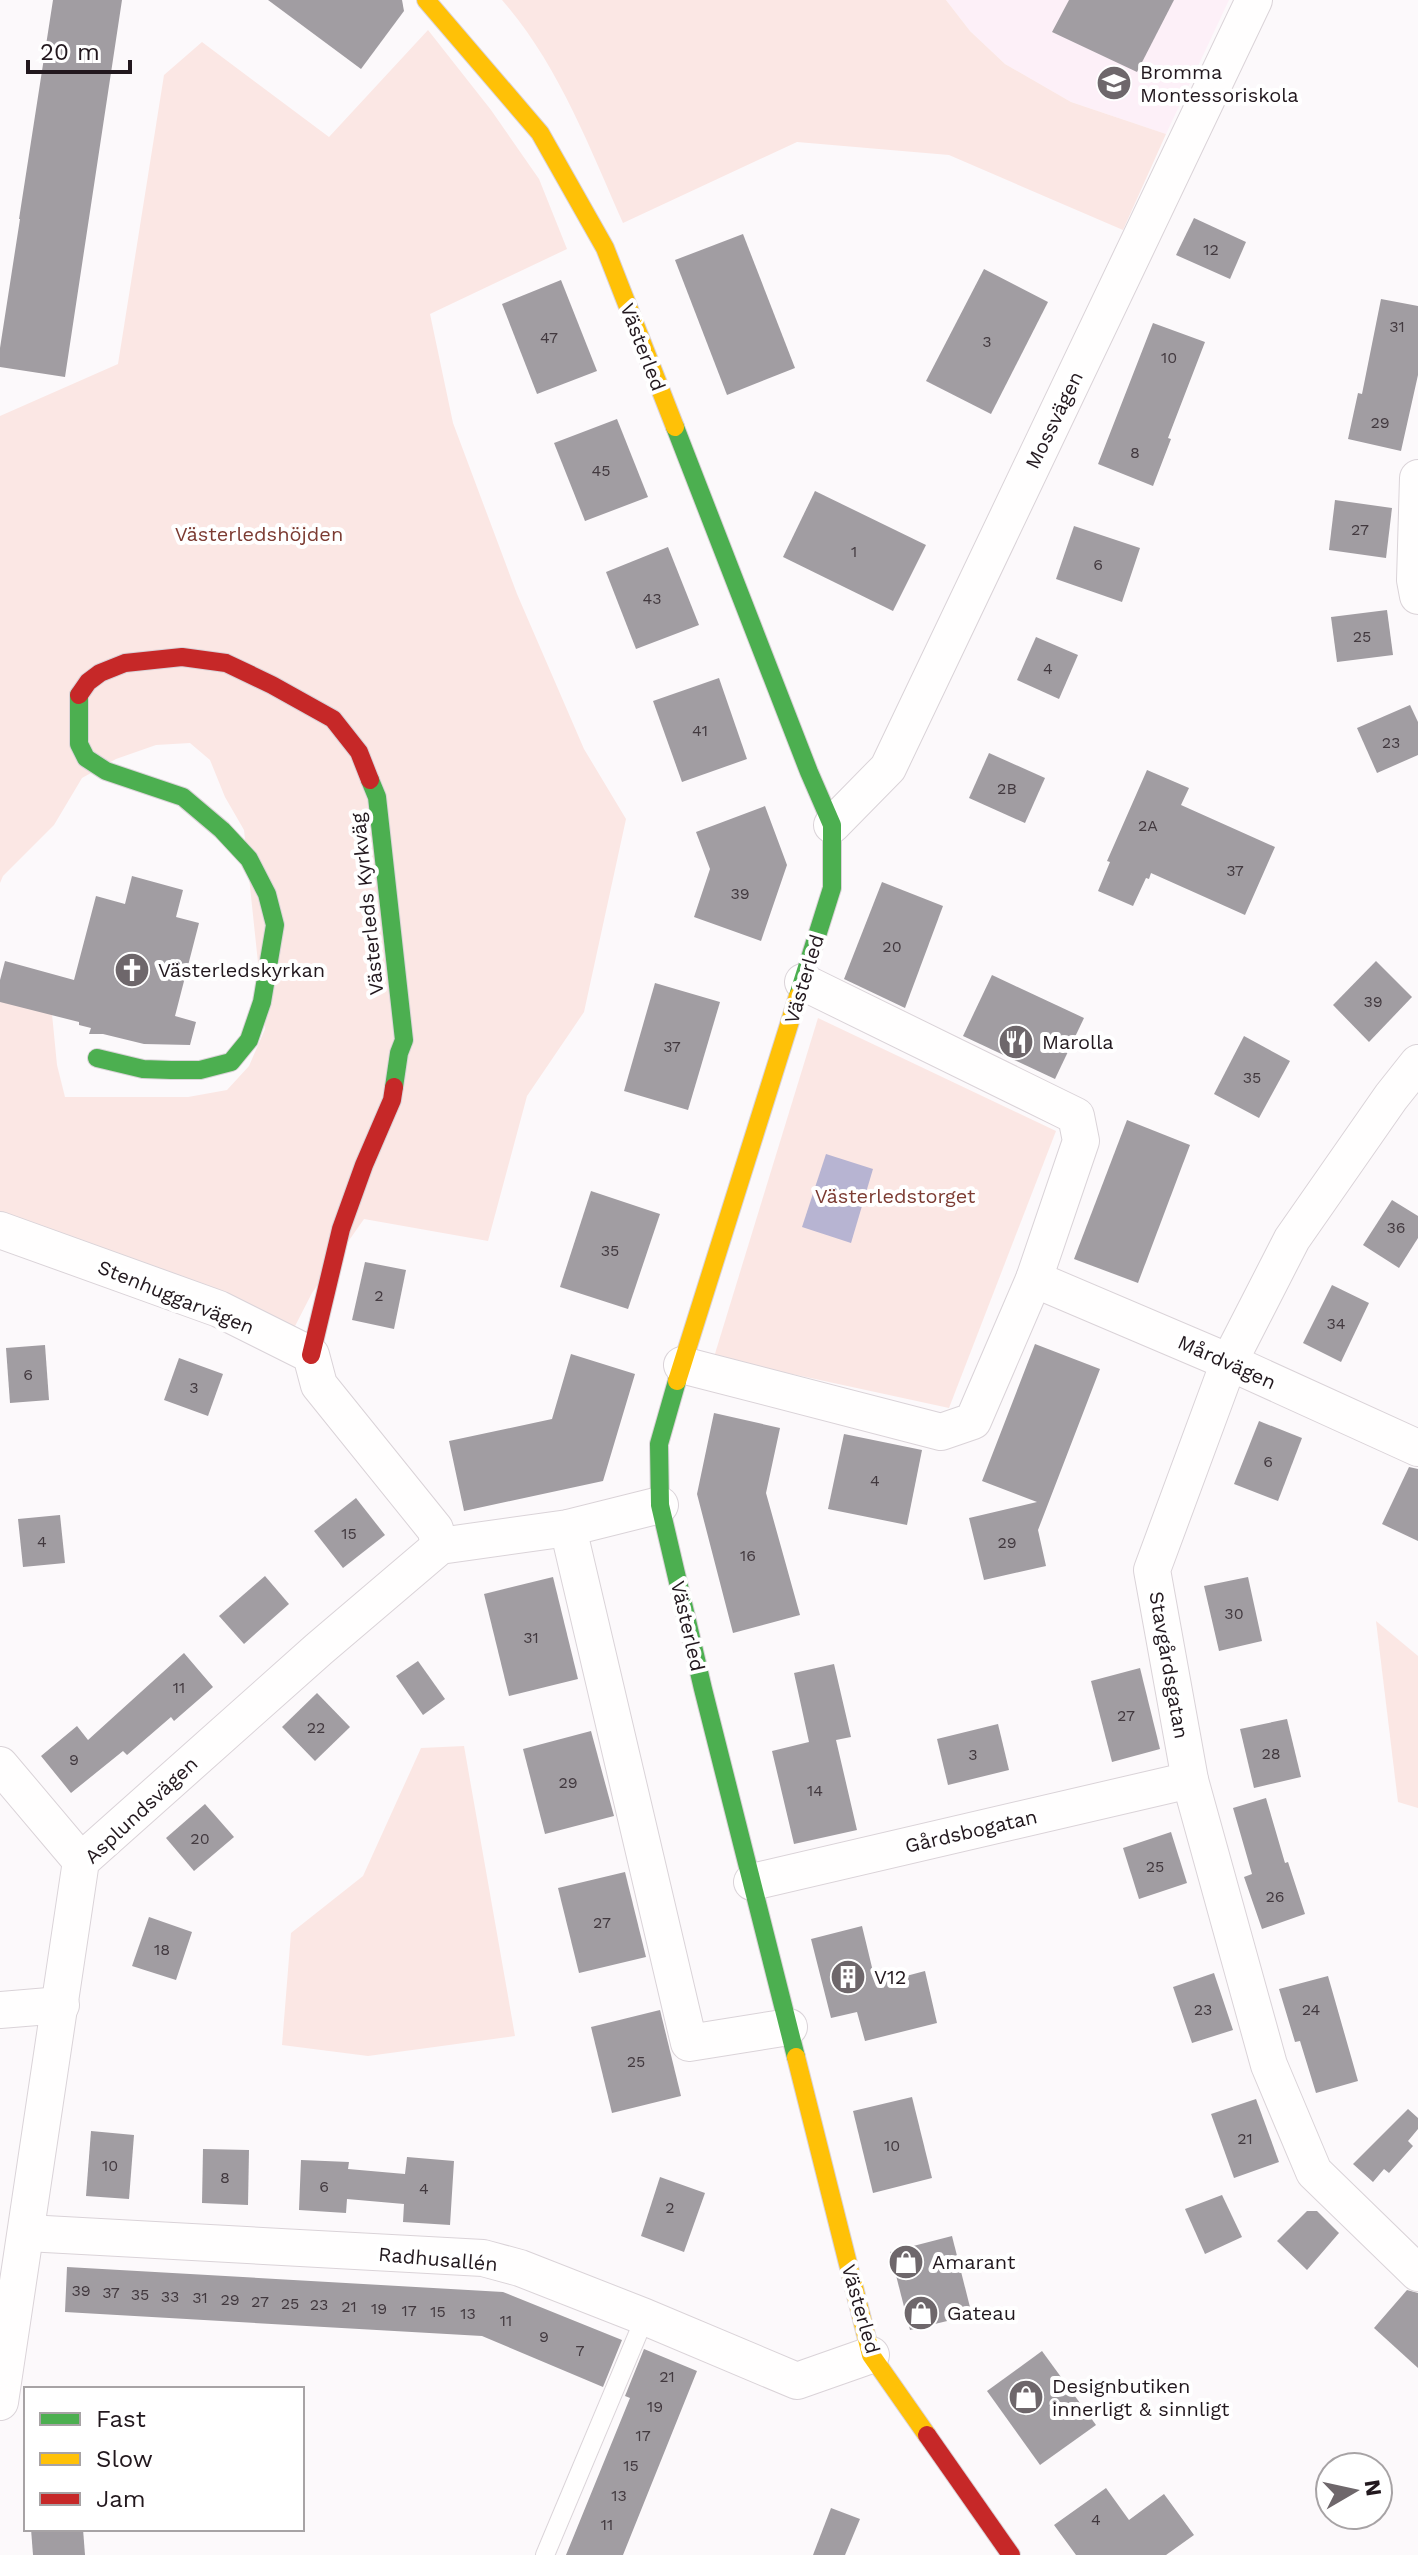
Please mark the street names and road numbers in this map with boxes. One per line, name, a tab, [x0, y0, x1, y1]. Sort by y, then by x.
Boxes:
street label: Västerled	[615, 300, 671, 394]
street label: Mossvägen	[1020, 367, 1088, 473]
street label: Västerleds Kyrkväg	[345, 811, 389, 996]
street label: Västerled	[779, 932, 829, 1026]
street label: Stenhuggarvägen	[94, 1255, 258, 1339]
street label: Mårdvägen	[1174, 1330, 1280, 1394]
street label: Västerled	[666, 1579, 710, 1673]
street label: Stavgårdsgatan	[1144, 1589, 1194, 1741]
street label: Asplundsvägen	[79, 1751, 203, 1869]
street label: Gårdsbogatan	[903, 1804, 1039, 1858]
street label: Radhusallén	[377, 2242, 499, 2276]
street label: Västerled	[837, 2262, 885, 2356]

